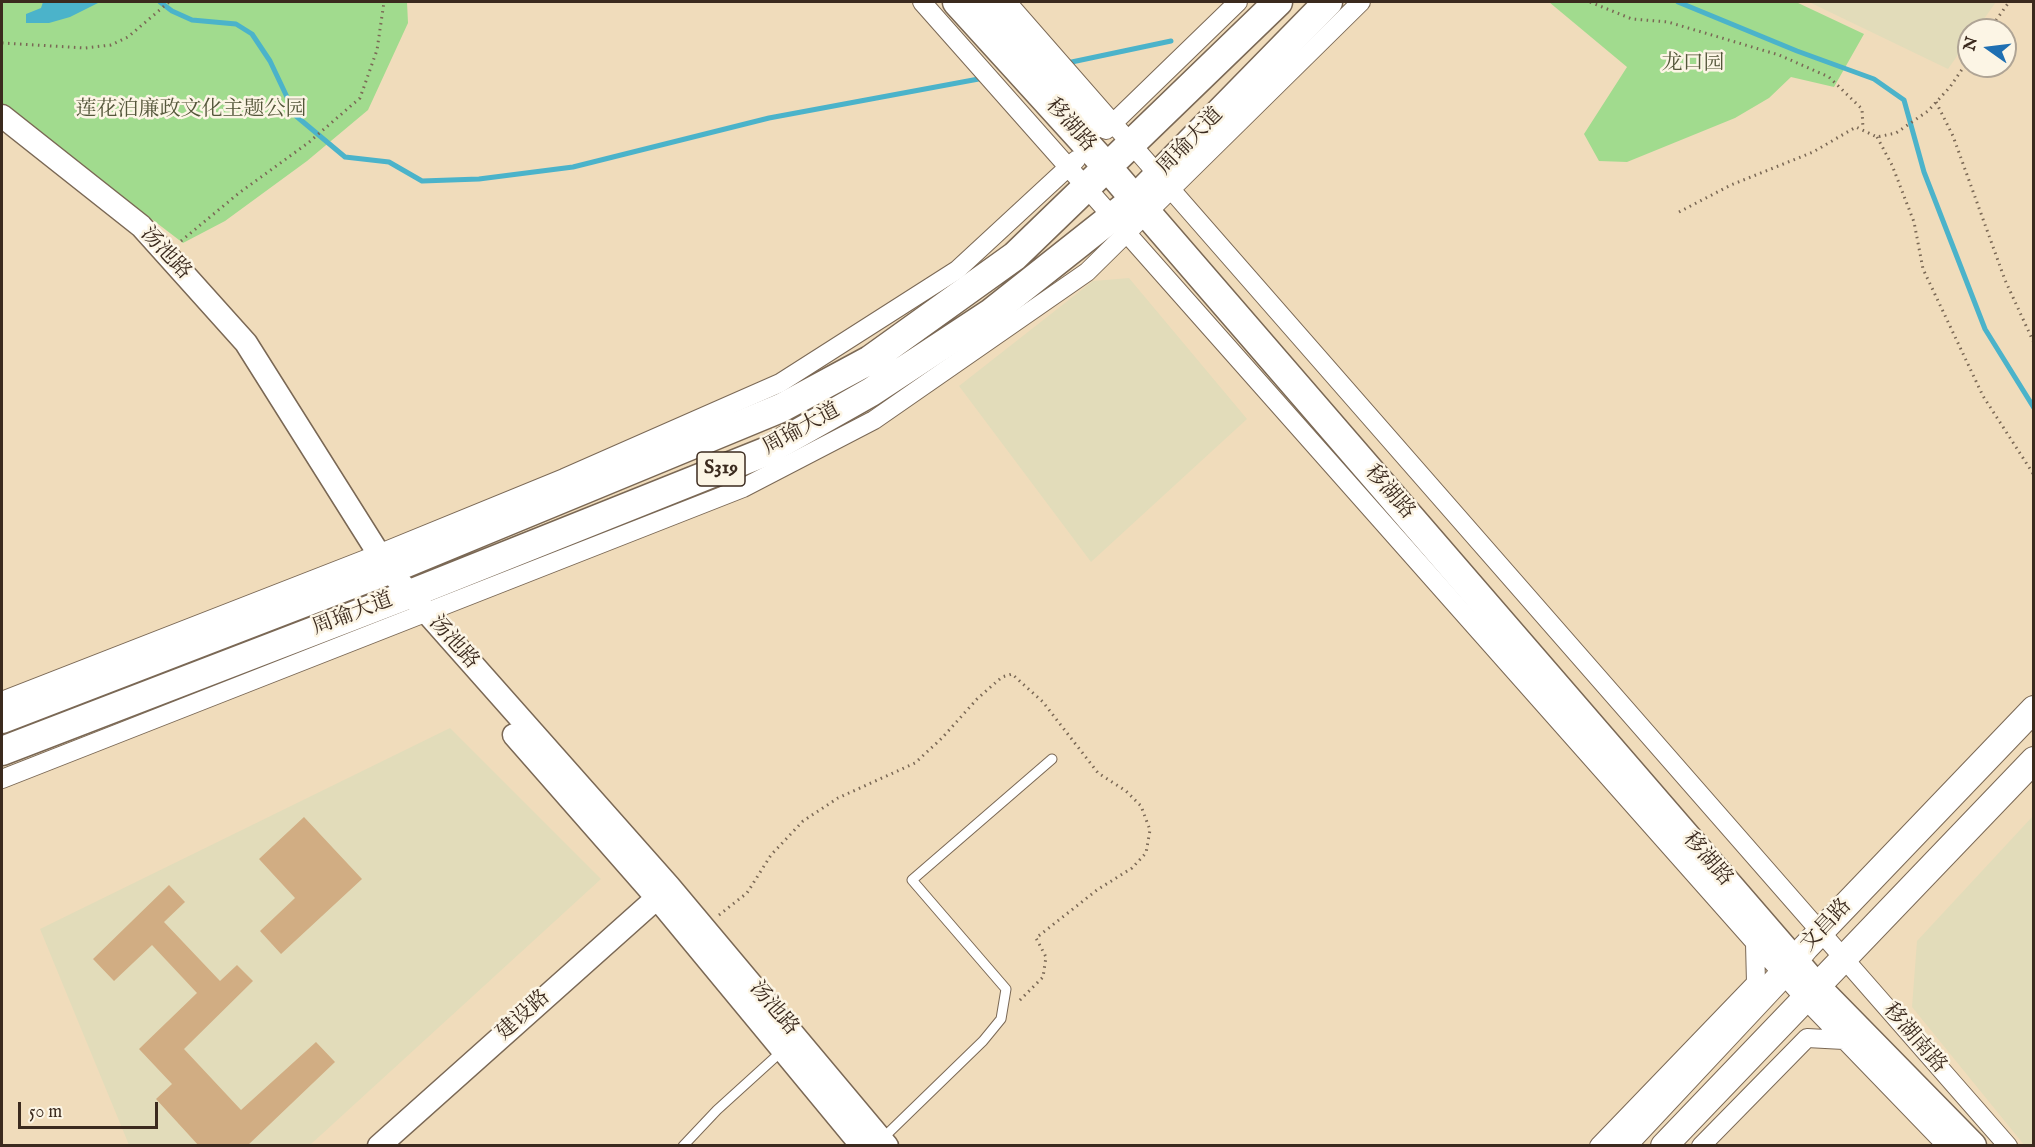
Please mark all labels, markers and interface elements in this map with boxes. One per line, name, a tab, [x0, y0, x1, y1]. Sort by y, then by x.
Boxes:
north arrow	[1957, 18, 2017, 78]
text: N	[1960, 35, 1983, 53]
park label: 龙口园	[1662, 52, 1724, 78]
street label: 移湖路	[1040, 94, 1100, 158]
park label: 莲花泊廉政文化主题公园	[76, 98, 306, 124]
street label: 周瑜大道	[1153, 103, 1229, 181]
street label: 汤池路	[134, 222, 196, 286]
street label: 周瑜大道	[759, 399, 845, 461]
road number: S319	[697, 452, 745, 486]
street label: 移湖路	[1359, 461, 1419, 525]
street label: 周瑜大道	[309, 588, 397, 642]
street label: 汤池路	[423, 611, 483, 675]
street label: 移湖路	[1677, 828, 1737, 892]
street label: 文昌路	[1796, 894, 1858, 958]
street label: 汤池路	[743, 977, 803, 1041]
street label: 建设路	[492, 986, 556, 1046]
street label: 移湖南路	[1877, 999, 1951, 1079]
scale bar	[21, 1090, 160, 1128]
text: 50 m	[29, 1101, 62, 1124]

